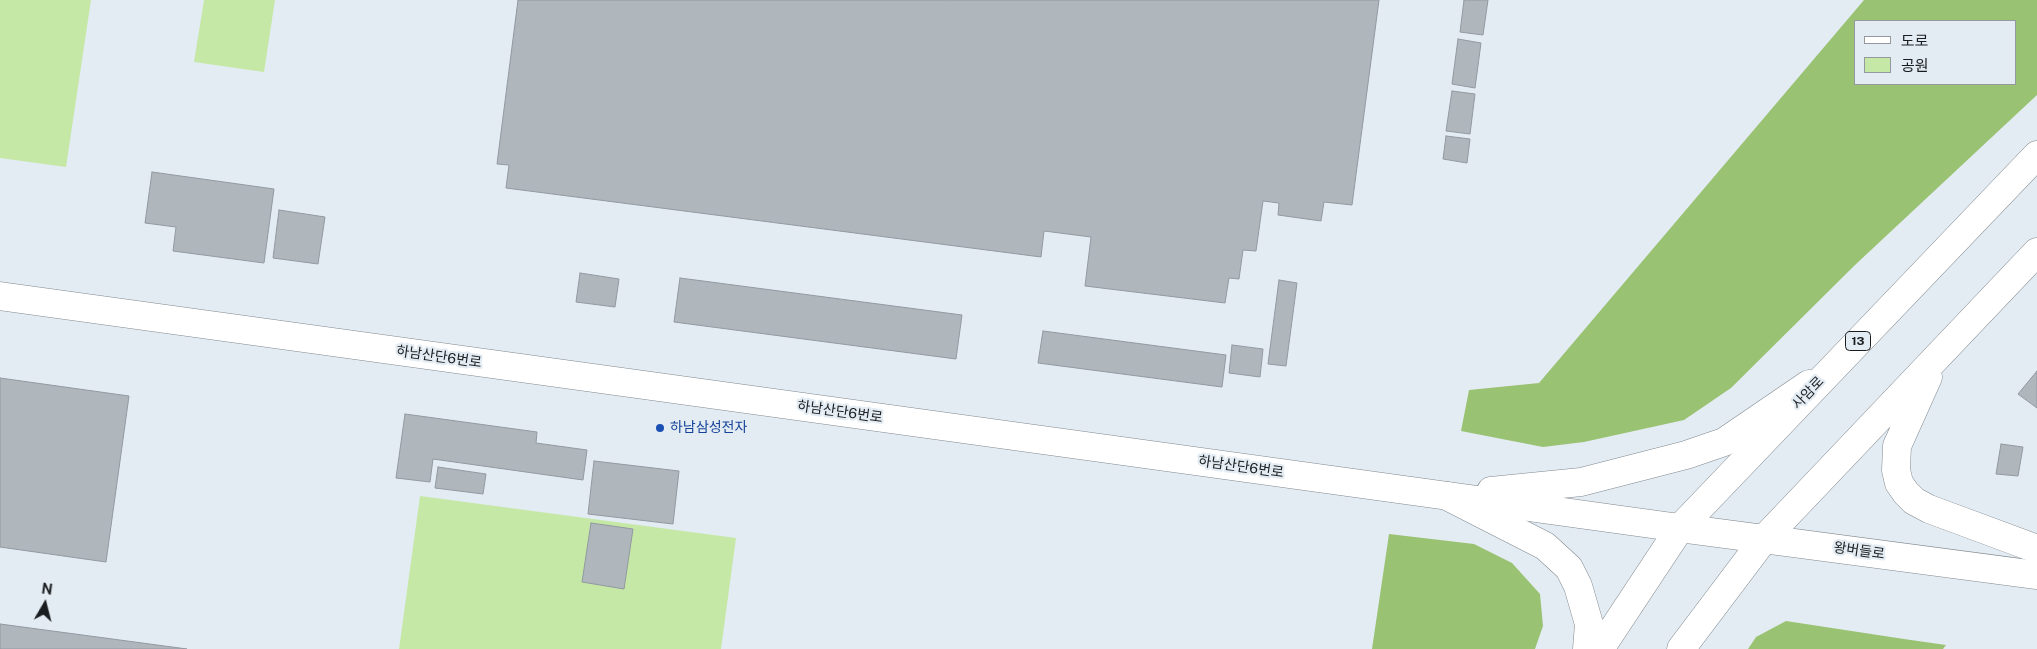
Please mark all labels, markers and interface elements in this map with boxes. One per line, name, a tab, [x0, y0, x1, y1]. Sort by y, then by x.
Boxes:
legend	[1854, 20, 2017, 85]
text: 도로	[1901, 32, 1929, 49]
text: 공원	[1901, 57, 1929, 74]
road number: 13	[1846, 332, 1870, 351]
street label: 하남산단6번로	[395, 343, 483, 371]
street label: 사암로	[1789, 373, 1827, 413]
street label: 하남산단6번로	[796, 398, 884, 426]
place label: 하남삼성전자	[670, 420, 747, 436]
marker: 하남삼성전자	[654, 422, 666, 434]
street label: 하남산단6번로	[1197, 453, 1285, 481]
street label: 왕버들로	[1832, 539, 1886, 563]
north arrow	[20, 579, 70, 629]
text: N	[41, 580, 54, 598]

